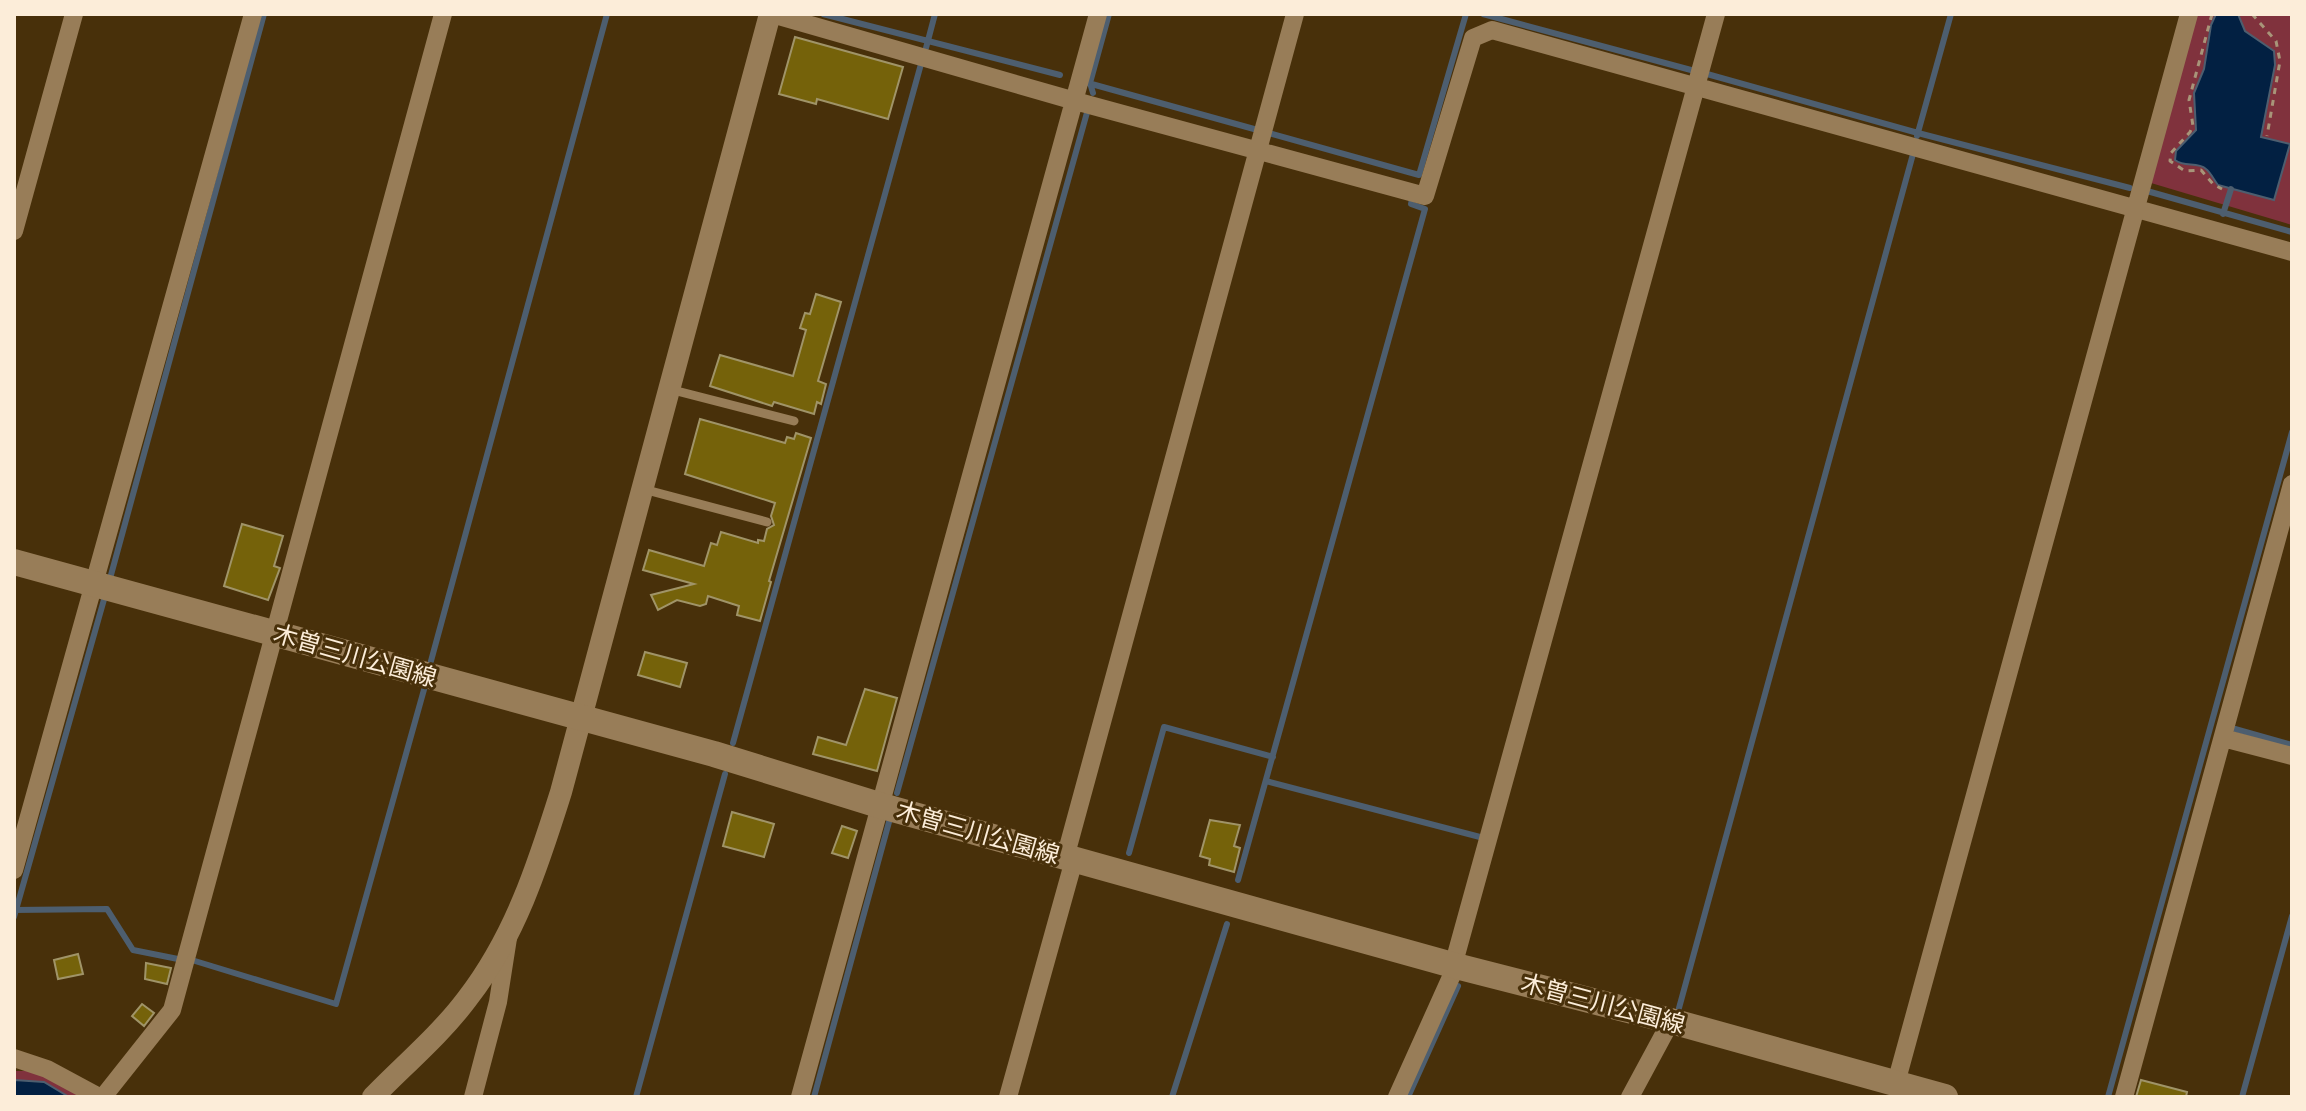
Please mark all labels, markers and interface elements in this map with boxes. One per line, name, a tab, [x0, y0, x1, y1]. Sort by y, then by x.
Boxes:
street label: 木曽三川公園線	[271, 620, 439, 692]
street label: 木曽三川公園線	[894, 797, 1062, 869]
street label: 木曽三川公園線	[1518, 970, 1688, 1038]

